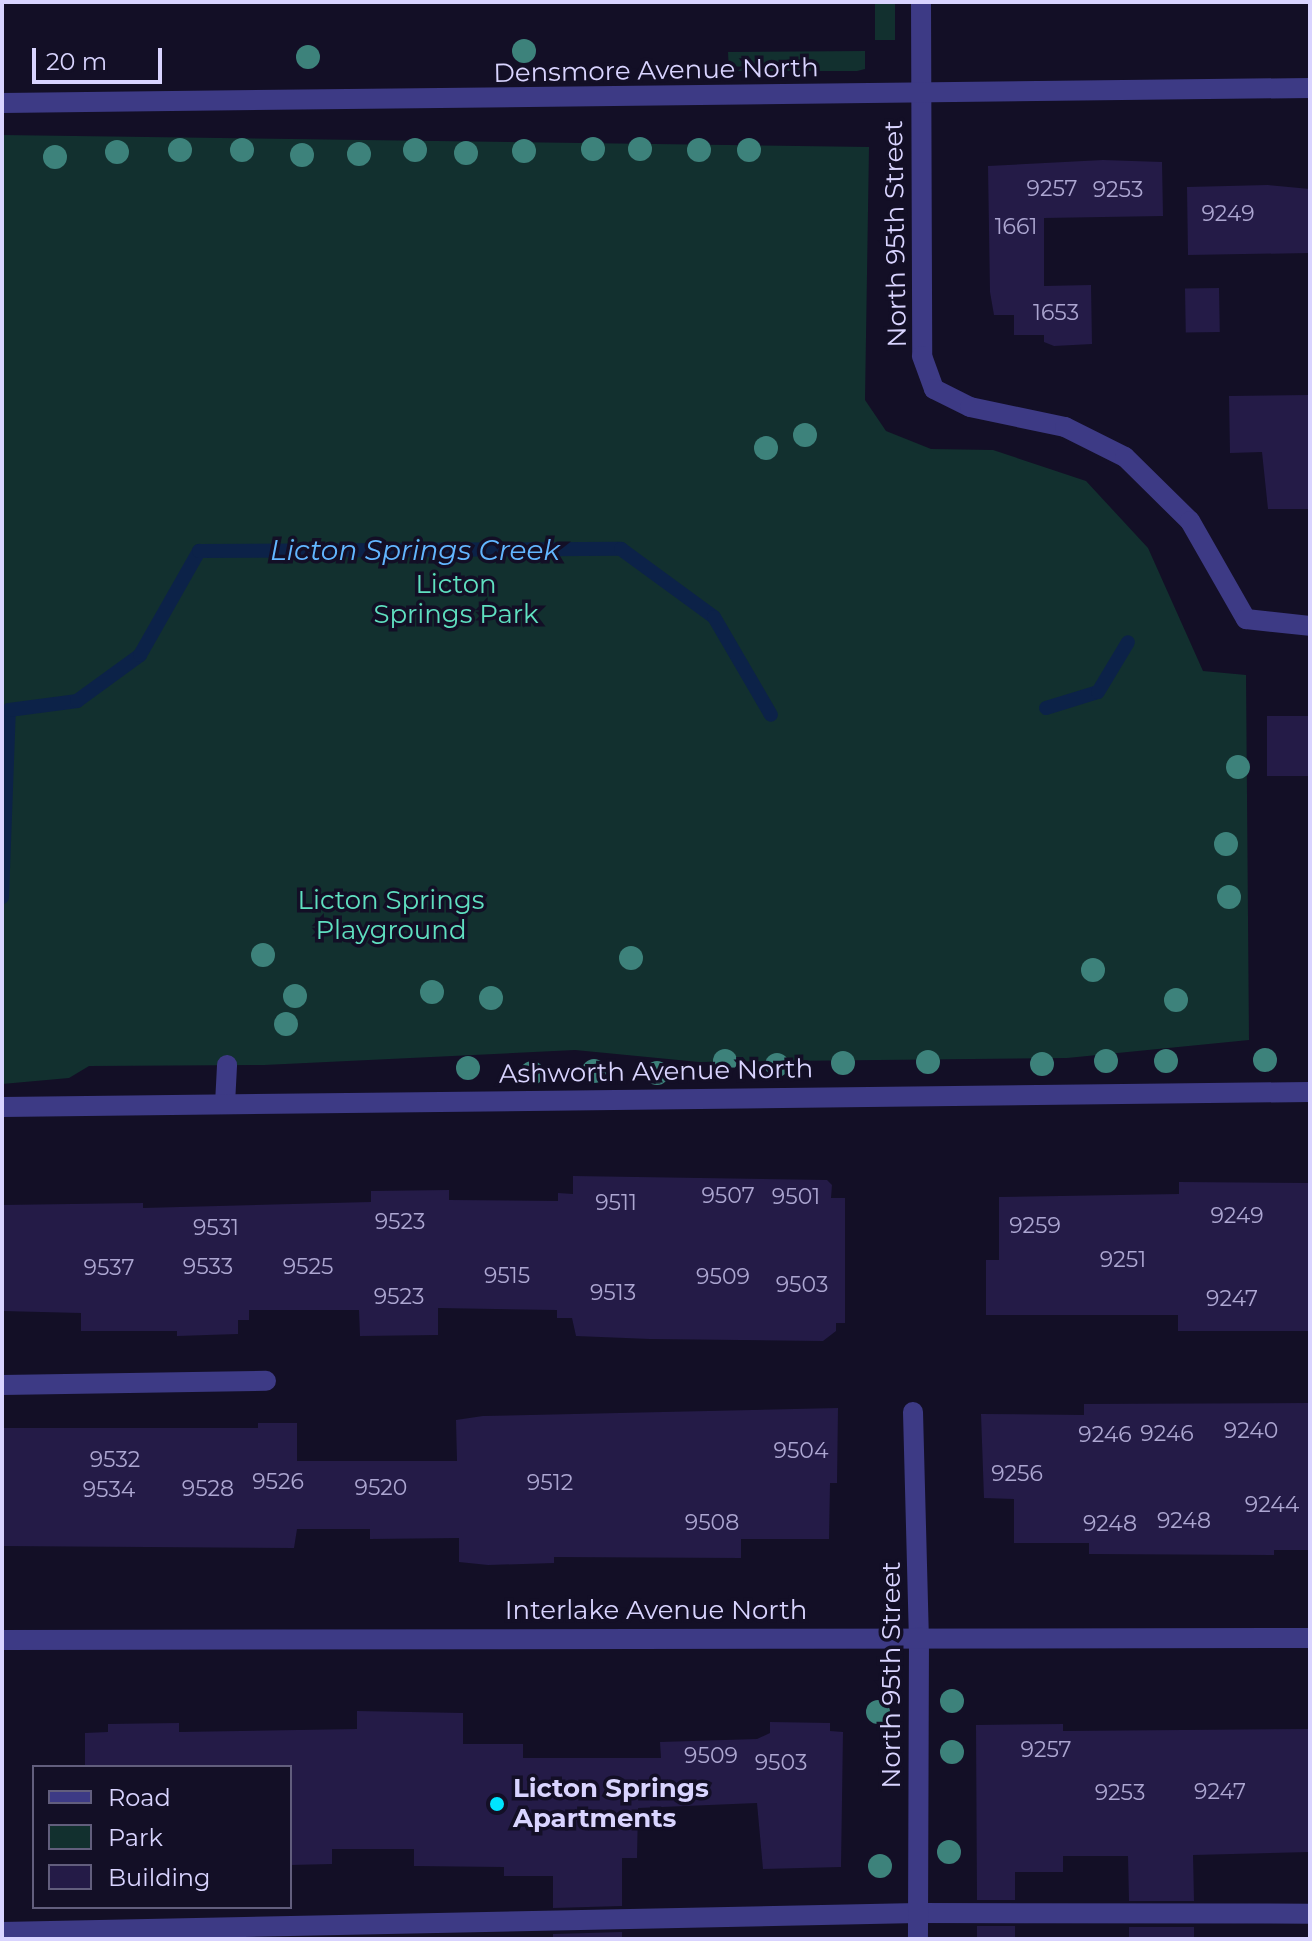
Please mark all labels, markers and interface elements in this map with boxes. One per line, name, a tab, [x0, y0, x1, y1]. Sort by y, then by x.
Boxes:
scale bar	[36, 32, 166, 82]
text: 20 m	[46, 47, 107, 76]
street label: Densmore Avenue North	[493, 53, 819, 89]
street label: North 95th Street	[878, 120, 914, 348]
house number: 9257	[1027, 176, 1077, 202]
house number: 9253	[1093, 177, 1143, 203]
house number: 9249	[1201, 201, 1255, 227]
house number: 1661	[995, 214, 1037, 240]
house number: 1653	[1033, 300, 1079, 326]
water label: Licton Springs Creek	[270, 533, 560, 567]
park label: Licton Springs Park	[373, 569, 539, 630]
park label: Licton Springs Playground	[298, 885, 484, 946]
street label: Ashworth Avenue North	[499, 1054, 813, 1090]
house number: 9507	[701, 1183, 755, 1209]
house number: 9501	[772, 1184, 820, 1210]
house number: 9511	[595, 1190, 637, 1216]
house number: 9249	[1210, 1203, 1264, 1229]
house number: 9523	[375, 1209, 425, 1235]
house number: 9259	[1009, 1213, 1061, 1239]
house number: 9531	[193, 1215, 239, 1241]
house number: 9251	[1100, 1247, 1146, 1273]
house number: 9533	[183, 1254, 233, 1280]
house number: 9525	[283, 1254, 333, 1280]
house number: 9537	[84, 1255, 134, 1281]
house number: 9515	[484, 1263, 530, 1289]
house number: 9509	[696, 1264, 750, 1290]
house number: 9503	[776, 1272, 828, 1298]
house number: 9513	[590, 1280, 636, 1306]
house number: 9523	[374, 1284, 424, 1310]
house number: 9247	[1206, 1286, 1258, 1312]
house number: 9240	[1224, 1418, 1278, 1444]
house number: 9246	[1140, 1421, 1194, 1447]
house number: 9246	[1078, 1422, 1132, 1448]
house number: 9504	[774, 1438, 828, 1464]
house number: 9532	[90, 1447, 140, 1473]
house number: 9256	[991, 1461, 1043, 1487]
house number: 9526	[252, 1469, 304, 1495]
house number: 9512	[527, 1470, 573, 1496]
house number: 9520	[355, 1475, 407, 1501]
house number: 9528	[182, 1476, 234, 1502]
house number: 9534	[83, 1477, 135, 1503]
house number: 9244	[1245, 1492, 1299, 1518]
house number: 9248	[1157, 1508, 1211, 1534]
house number: 9508	[685, 1510, 739, 1536]
house number: 9248	[1083, 1511, 1137, 1537]
street label: North 95th Street	[876, 1561, 908, 1789]
street label: Interlake Avenue North	[505, 1595, 807, 1627]
house number: 9257	[1021, 1737, 1071, 1763]
house number: 9509	[684, 1743, 738, 1769]
house number: 9503	[755, 1750, 807, 1776]
legend	[32, 1765, 292, 1909]
place label: Licton Springs Apartments	[513, 1773, 709, 1834]
house number: 9247	[1194, 1779, 1246, 1805]
house number: 9253	[1095, 1780, 1145, 1806]
text: Road	[108, 1783, 171, 1812]
marker: Licton Springs Apartments	[488, 1795, 506, 1813]
text: Park	[108, 1823, 163, 1852]
text: Building	[108, 1863, 211, 1892]

